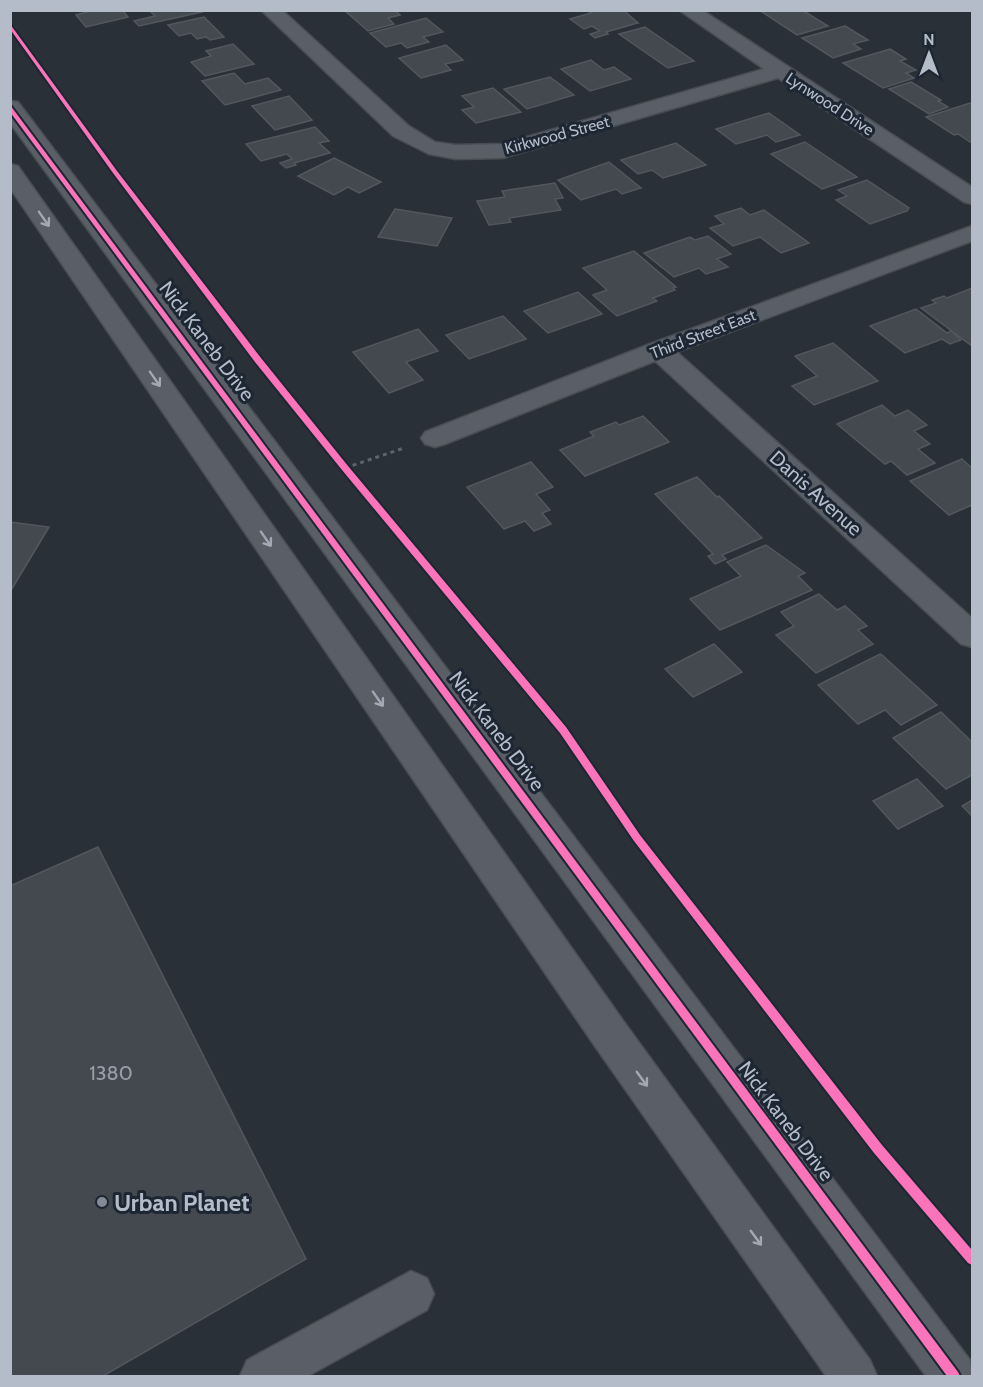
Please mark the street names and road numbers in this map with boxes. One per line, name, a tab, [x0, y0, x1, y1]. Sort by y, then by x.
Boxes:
street label: Lynwood Drive	[782, 68, 878, 140]
street label: Kirkwood Street	[502, 112, 612, 158]
street label: Nick Kaneb Drive	[154, 276, 260, 406]
street label: Third Street East	[648, 305, 759, 363]
street label: Danis Avenue	[765, 445, 867, 541]
street label: Nick Kaneb Drive	[444, 666, 550, 796]
street label: Nick Kaneb Drive	[733, 1056, 839, 1186]

